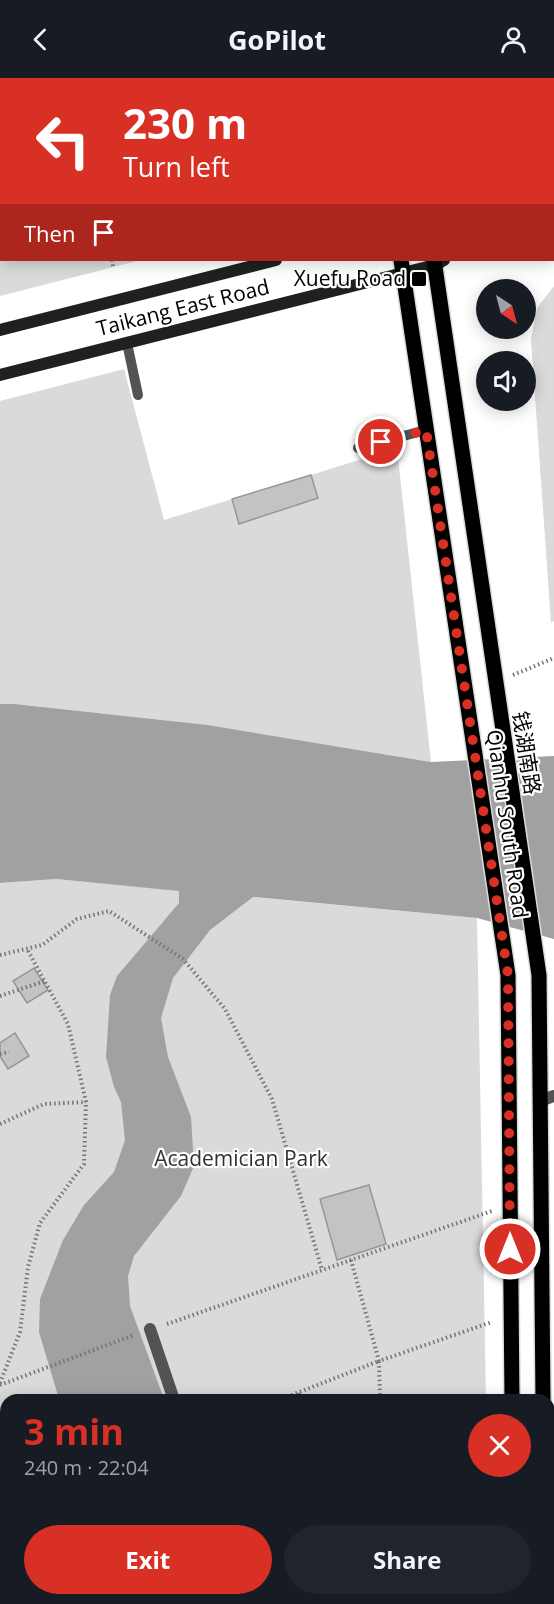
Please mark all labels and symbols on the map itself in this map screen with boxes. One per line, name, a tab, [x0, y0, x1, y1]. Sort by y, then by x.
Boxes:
place label: Xuefu Road	[294, 264, 406, 292]
marker: Xuefu Road	[410, 270, 428, 288]
street label: Taikang East Road	[93, 272, 272, 342]
north arrow	[476, 279, 536, 339]
pin	[355, 416, 406, 467]
street label: 钱湖南路	[507, 709, 547, 797]
street label: Qianhu South Road	[481, 728, 535, 920]
park label: Academician Park	[154, 1144, 328, 1172]
position arrow	[478, 1217, 542, 1281]

